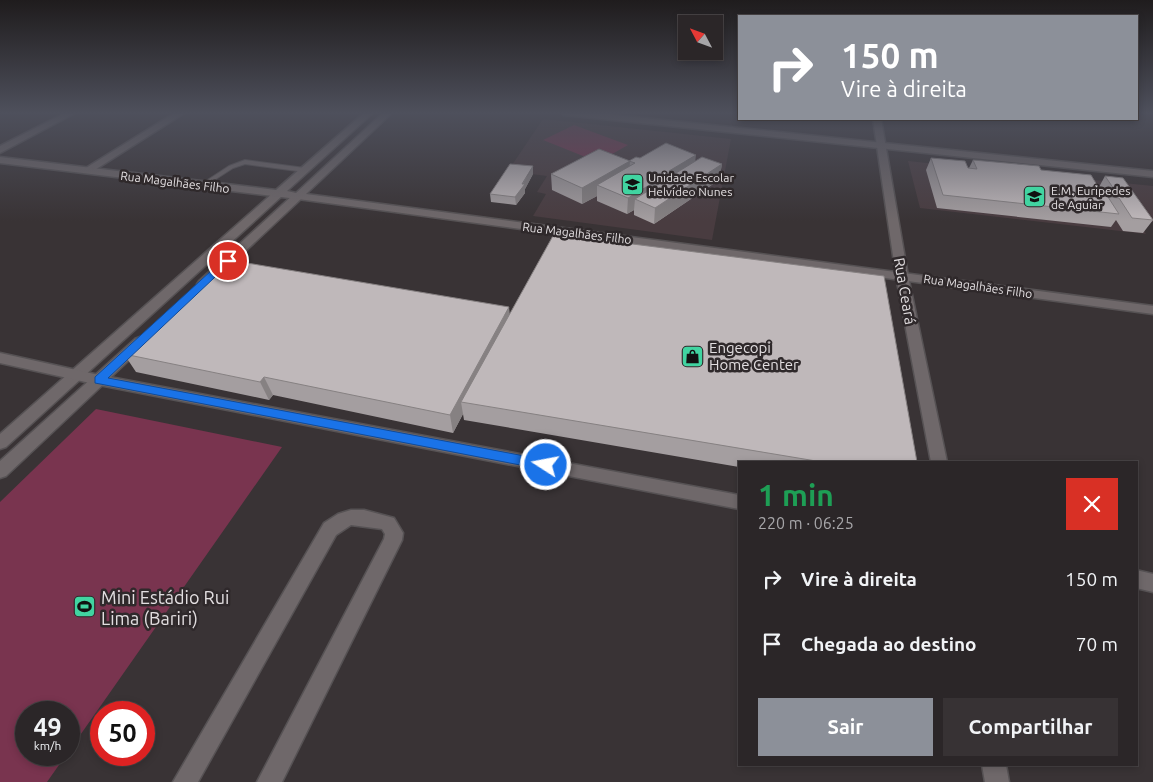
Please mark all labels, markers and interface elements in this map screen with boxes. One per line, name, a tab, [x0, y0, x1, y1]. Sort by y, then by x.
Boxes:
north arrow	[678, 15, 722, 60]
map controls	[678, 15, 723, 60]
icon: right	[758, 35, 823, 100]
text: 150 m	[841, 35, 939, 75]
text: Vire à direita	[841, 76, 967, 101]
street label: Rua Magalhães Filho	[120, 169, 230, 195]
place label: Unidade Escolar Helvídeo Nunes	[648, 171, 734, 198]
school or university icon: Unidade Escolar Helvídeo Nunes	[620, 172, 644, 196]
place label: E.M. Euripedes de Aguiar	[1051, 184, 1130, 211]
school or university icon: E.M. Euripedes de Aguiar	[1023, 185, 1047, 209]
street label: Rua Magalhães Filho	[522, 220, 632, 246]
pin	[207, 240, 249, 282]
icon: arrive	[214, 247, 242, 275]
street label: Rua Ceará	[891, 256, 919, 326]
street label: Rua Magalhães Filho	[923, 272, 1033, 300]
place label: Engecopi Home Center	[709, 339, 799, 373]
shop icon: Engecopi Home Center	[681, 344, 705, 368]
position arrow	[519, 438, 571, 490]
text: 1 min	[758, 478, 834, 512]
button: close	[1066, 478, 1118, 530]
text: 220 m · 06:25	[758, 514, 854, 532]
icon: right	[758, 565, 786, 593]
text: Vire à direita	[801, 568, 917, 590]
text: 150 m	[1065, 568, 1118, 590]
place label: Mini Estádio Rui Lima (Bariri)	[101, 587, 229, 629]
sports icon: Mini Estádio Rui Lima (Bariri)	[73, 595, 97, 619]
icon: arrive	[758, 630, 786, 658]
text: Chegada ao destino	[801, 633, 977, 655]
text: 70 m	[1076, 633, 1118, 655]
button: Sair	[758, 698, 933, 756]
button: Compartilhar	[943, 698, 1118, 756]
speed limit sign: 50	[90, 701, 155, 766]
text: 49	[33, 713, 62, 741]
text: km/h	[34, 739, 61, 752]

